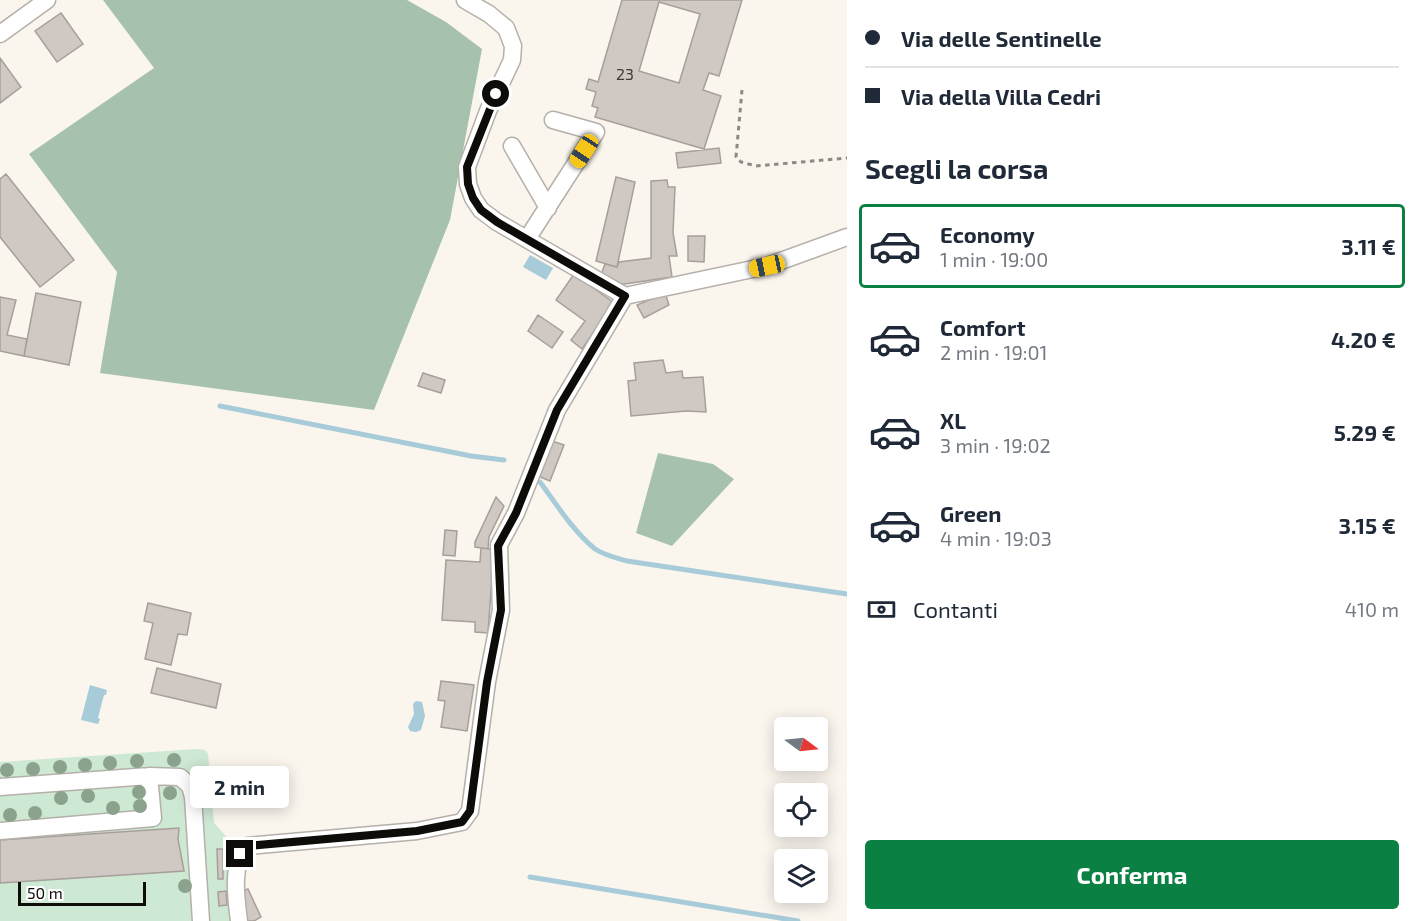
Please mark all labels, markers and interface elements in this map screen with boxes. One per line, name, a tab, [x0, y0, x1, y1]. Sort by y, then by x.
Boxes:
text: Via delle Sentinelle	[901, 25, 1102, 51]
house number: 23	[616, 64, 634, 83]
route start	[482, 80, 509, 107]
text: Via della Villa Cedri	[901, 83, 1101, 109]
car	[567, 131, 601, 171]
text: Scegli la corsa	[865, 152, 1048, 184]
icon: car	[868, 219, 922, 273]
text: Economy	[940, 221, 1035, 247]
text: 3.11 €	[1341, 233, 1396, 259]
text: 1 min · 19:00	[940, 247, 1048, 271]
car	[748, 253, 786, 279]
icon: car	[868, 312, 922, 366]
text: Comfort	[940, 314, 1025, 340]
text: 4.20 €	[1331, 326, 1396, 352]
text: 2 min · 19:01	[940, 340, 1048, 364]
icon: car	[868, 405, 922, 459]
text: XL	[940, 407, 966, 433]
text: 5.29 €	[1334, 419, 1396, 445]
text: 3 min · 19:02	[940, 433, 1051, 457]
icon: car	[868, 498, 922, 552]
text: Green	[940, 500, 1002, 526]
text: 3.15 €	[1339, 512, 1396, 538]
text: 4 min · 19:03	[940, 526, 1052, 550]
icon: cash	[865, 593, 898, 626]
text: Contanti	[913, 596, 998, 622]
text: 410 m	[1345, 597, 1399, 621]
north arrow	[774, 717, 828, 771]
map controls	[774, 717, 828, 903]
callout: 2 min	[190, 767, 290, 809]
text: 2 min	[214, 775, 265, 799]
button: locate	[774, 783, 828, 837]
route end	[226, 840, 253, 867]
button: Conferma	[865, 840, 1399, 909]
button: layers	[774, 849, 828, 903]
scale bar	[18, 879, 146, 906]
text: 50 m	[27, 883, 63, 902]

